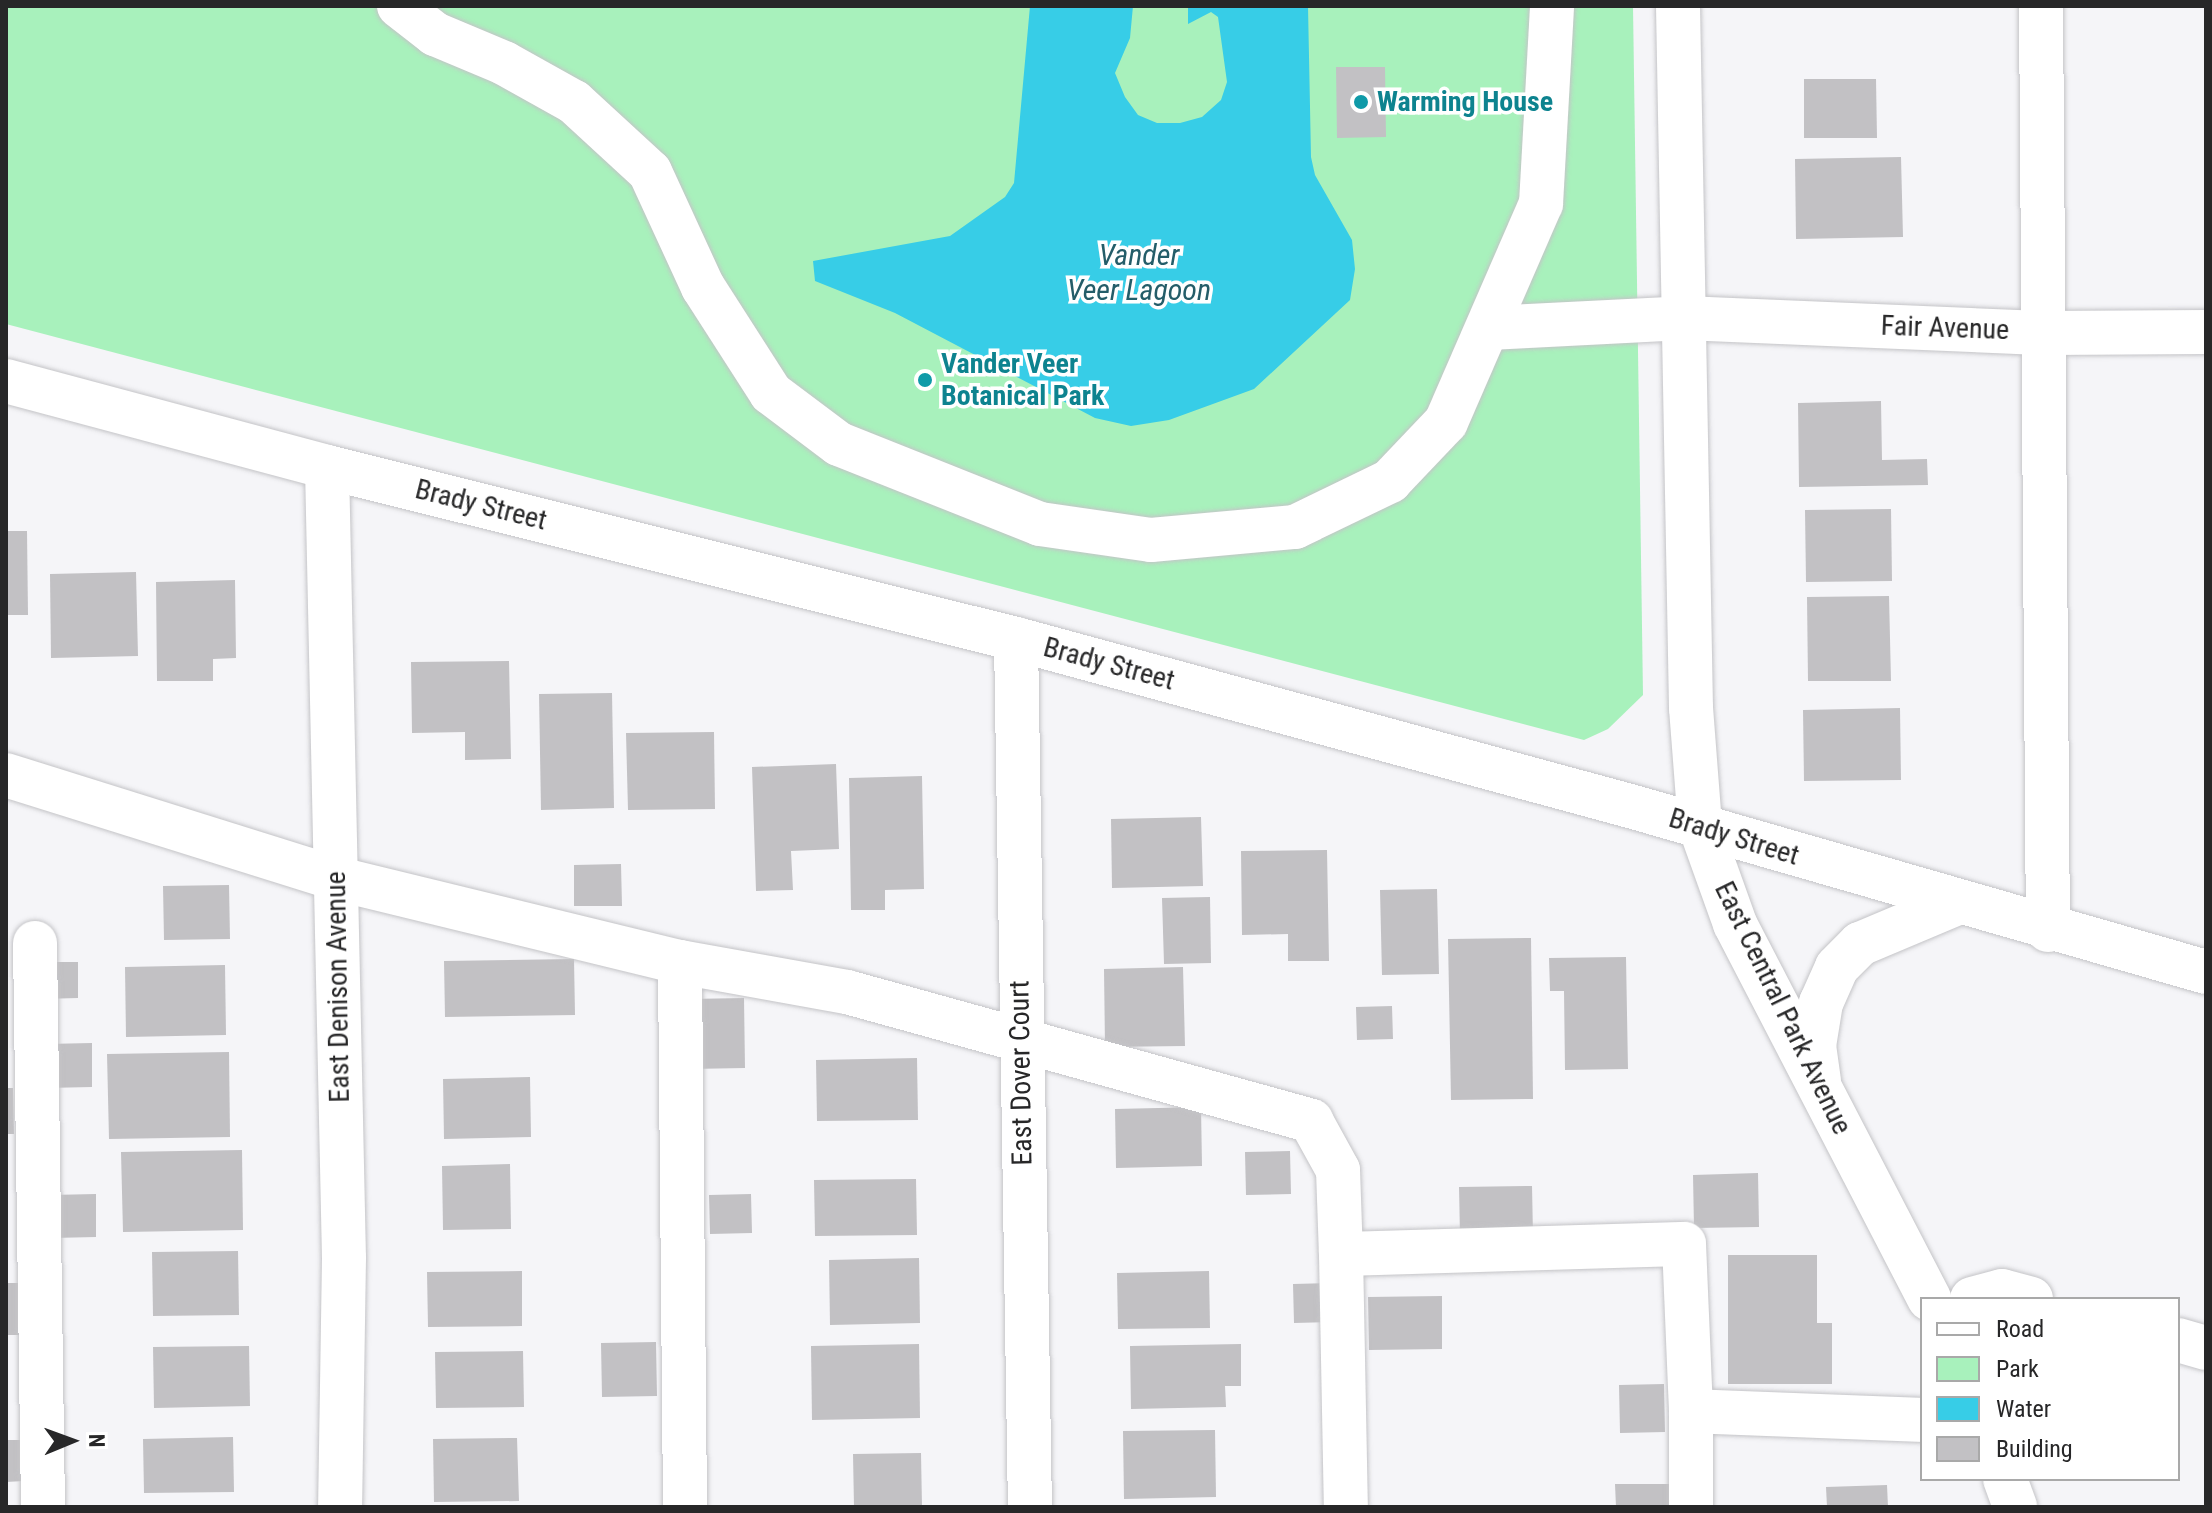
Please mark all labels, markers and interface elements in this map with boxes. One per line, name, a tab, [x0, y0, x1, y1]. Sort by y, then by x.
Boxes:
place label: Warming House	[1377, 85, 1553, 119]
marker: Warming House	[1352, 93, 1370, 111]
water label: Vander Veer Lagoon	[1067, 237, 1211, 308]
street label: Fair Avenue	[1880, 309, 2010, 347]
place label: Vander Veer Botanical Park	[941, 347, 1104, 413]
marker: Vander Veer Botanical Park	[916, 371, 934, 389]
street label: Brady Street	[412, 472, 550, 538]
street label: Brady Street	[1040, 630, 1178, 698]
street label: Brady Street	[1665, 801, 1803, 873]
street label: East Denison Avenue	[319, 871, 357, 1103]
street label: East Central Park Avenue	[1707, 876, 1859, 1140]
street label: East Dover Court	[1003, 980, 1039, 1166]
legend	[1920, 1297, 2180, 1481]
text: Road	[1996, 1315, 2044, 1343]
text: Park	[1996, 1355, 2039, 1383]
text: Water	[1996, 1395, 2051, 1423]
north arrow	[32, 1401, 112, 1481]
text: N	[84, 1434, 109, 1448]
text: Building	[1996, 1435, 2073, 1463]

